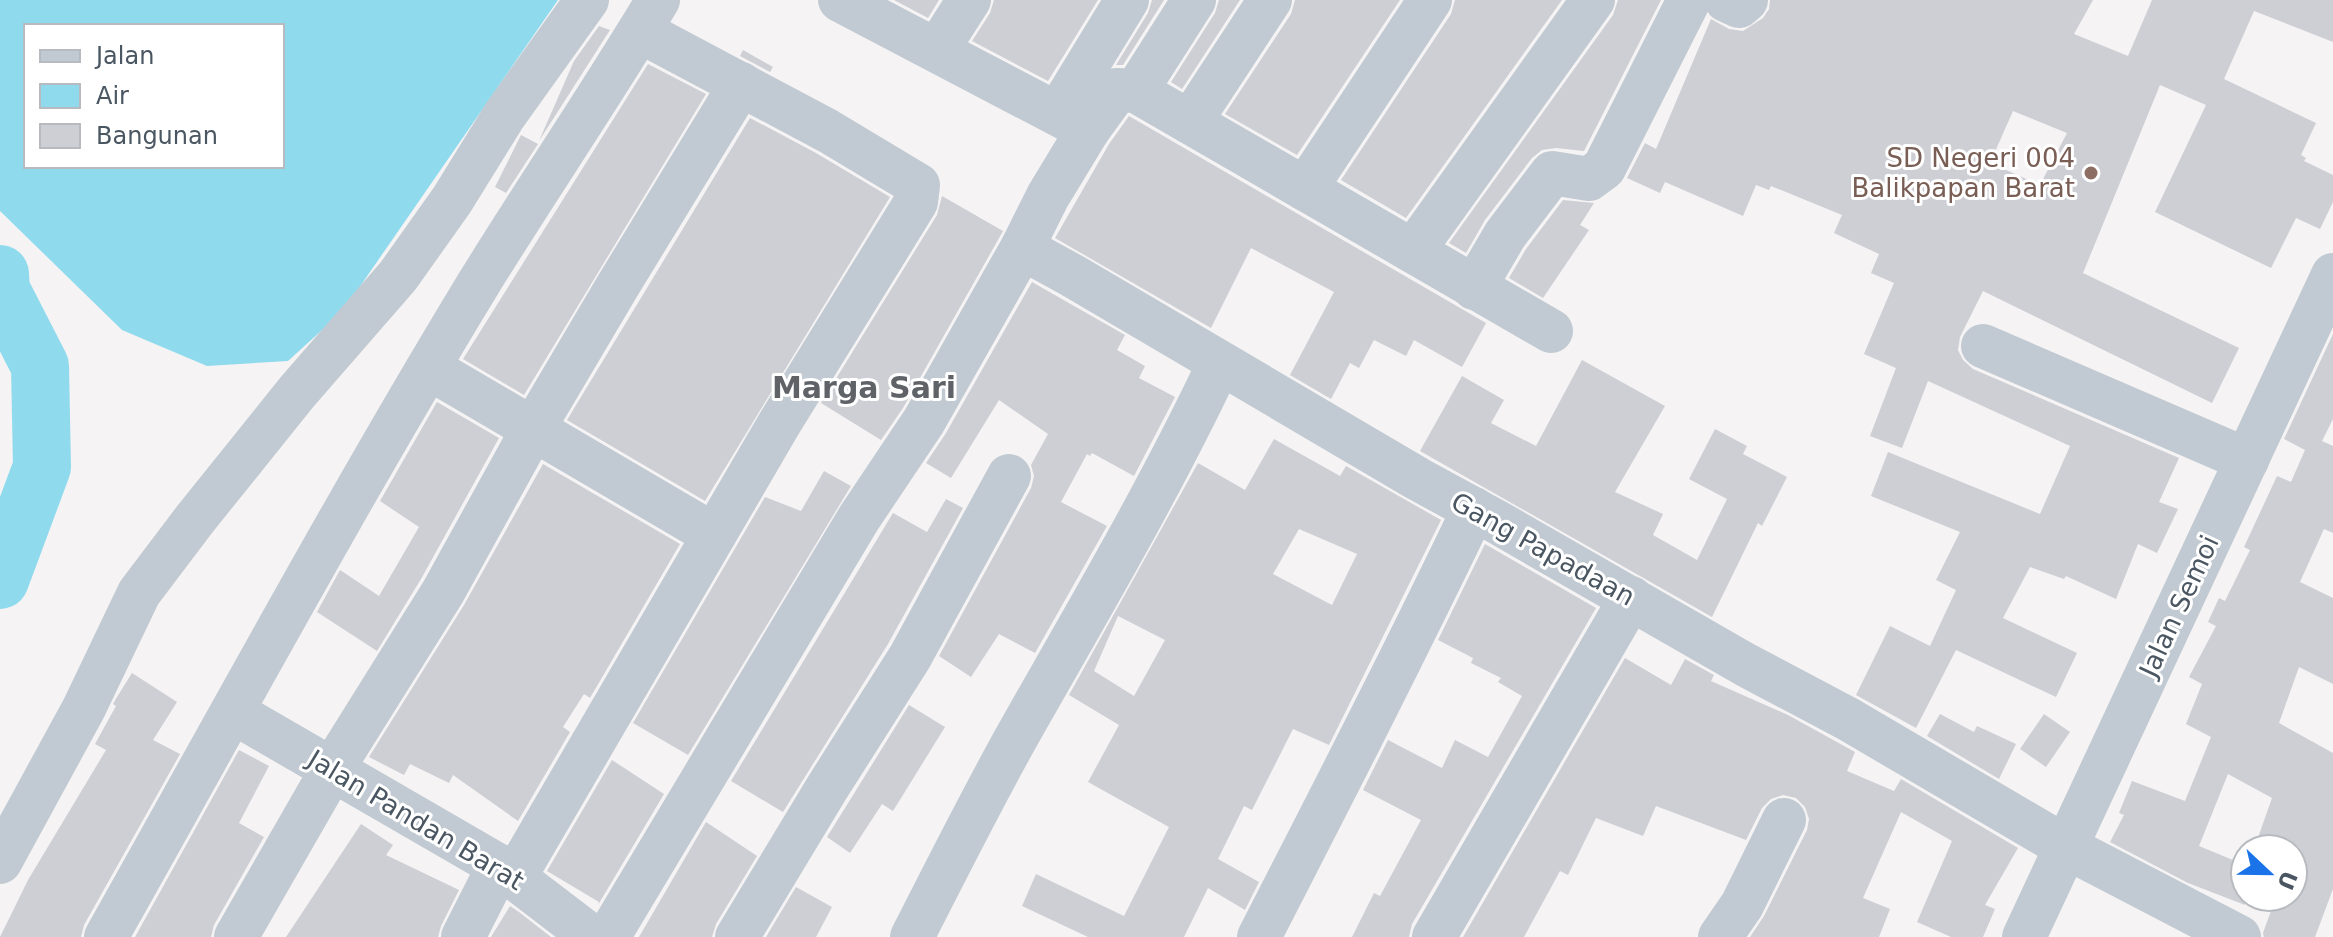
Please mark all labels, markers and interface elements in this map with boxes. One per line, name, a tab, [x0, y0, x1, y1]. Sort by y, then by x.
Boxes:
legend	[24, 24, 284, 168]
text: Jalan	[94, 42, 154, 70]
text: Air	[96, 82, 129, 110]
text: Bangunan	[96, 122, 218, 150]
place label: SD Negeri 004 Balikpapan Barat	[1852, 143, 2075, 203]
marker: SD Negeri 004 Balikpapan Barat	[2082, 164, 2100, 182]
district label: Marga Sari	[772, 370, 956, 405]
street label: Gang Papadaan	[1446, 486, 1640, 612]
street label: Jalan Semoi	[2132, 531, 2225, 683]
street label: Jalan Pandan Barat	[301, 743, 529, 896]
north arrow	[2229, 833, 2309, 913]
text: U	[2272, 867, 2302, 893]

